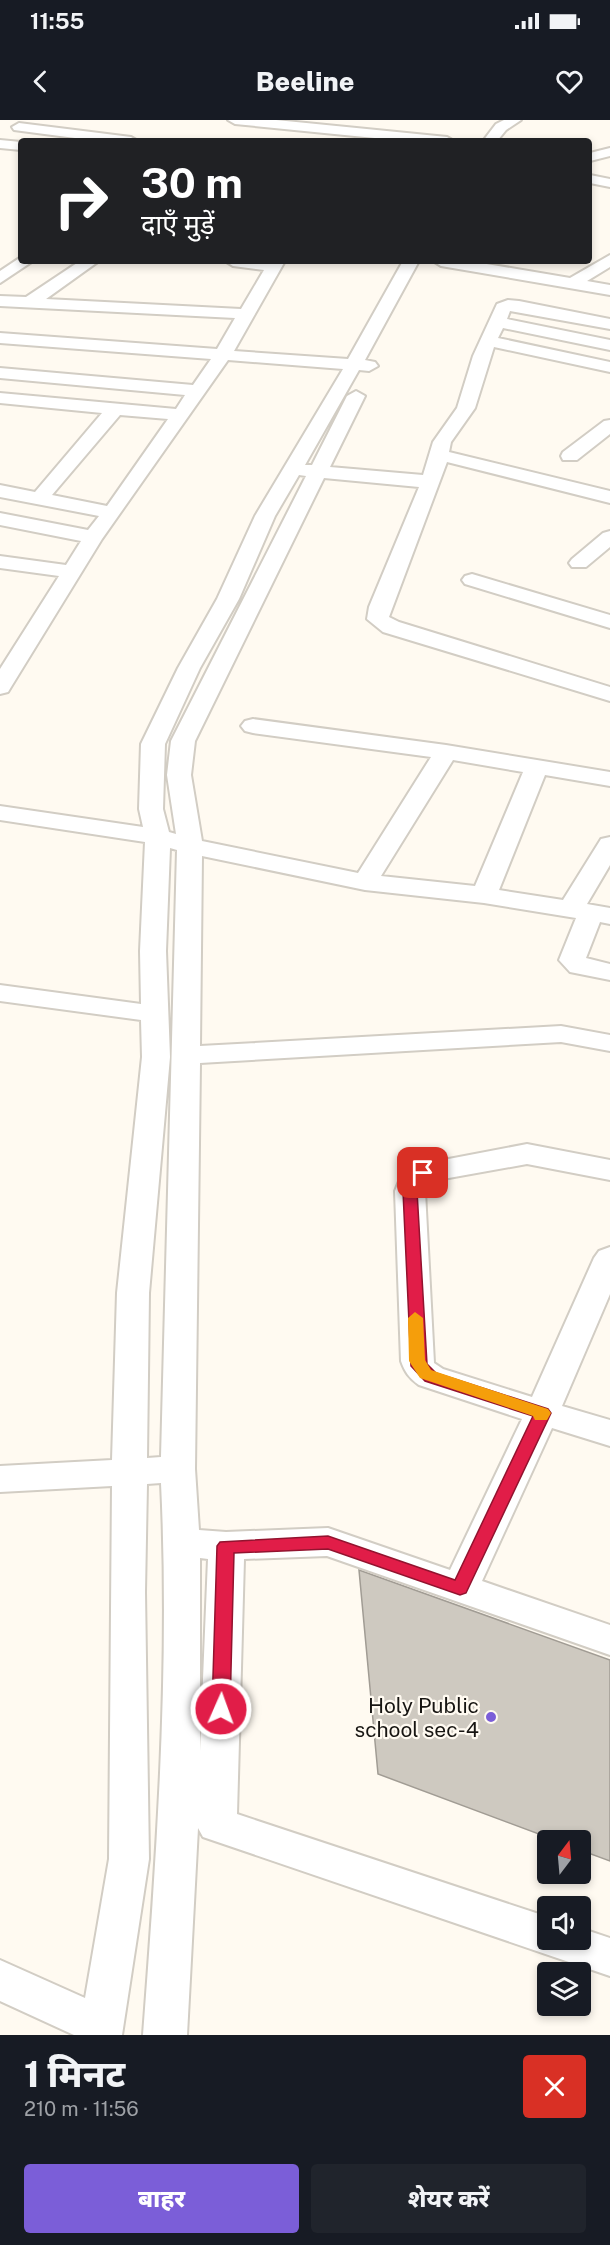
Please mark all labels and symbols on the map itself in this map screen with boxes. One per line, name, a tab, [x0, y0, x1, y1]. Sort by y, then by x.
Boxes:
pin	[397, 1147, 448, 1198]
position arrow	[189, 1677, 253, 1741]
place label: Holy Public school sec-4	[355, 1693, 479, 1742]
marker: Holy Public school sec-4	[484, 1710, 498, 1724]
north arrow	[537, 1830, 591, 1884]

